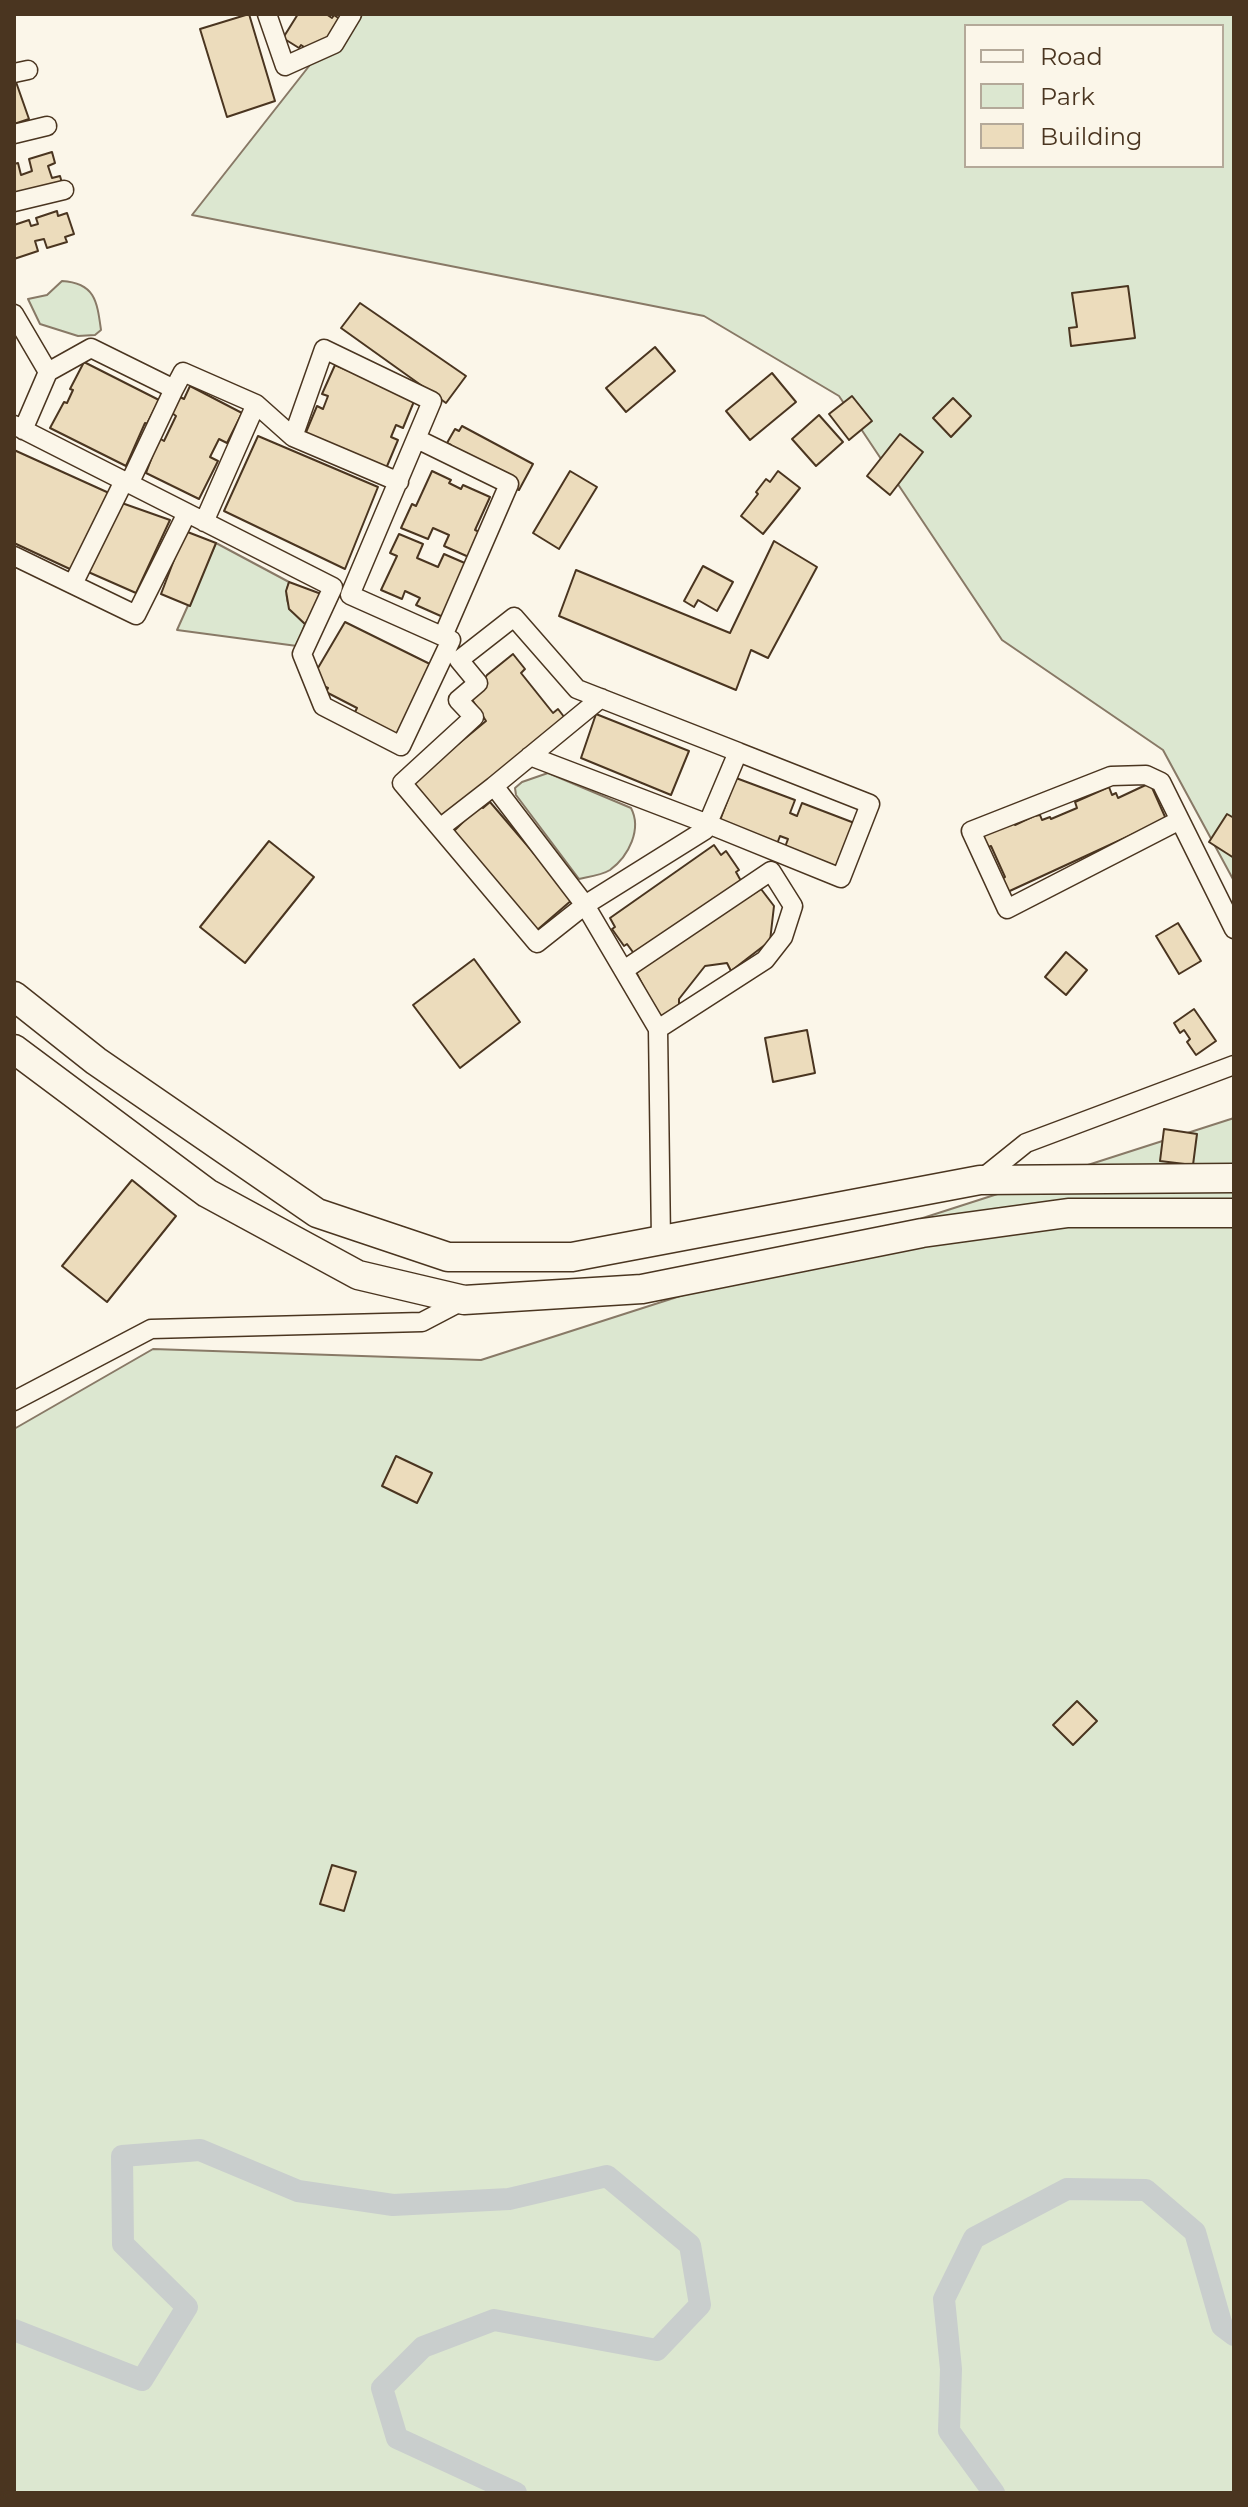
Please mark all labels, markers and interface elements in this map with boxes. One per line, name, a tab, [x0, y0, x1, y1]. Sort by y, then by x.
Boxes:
legend	[964, 24, 1224, 168]
text: Road	[1040, 42, 1103, 71]
text: Park	[1040, 82, 1095, 111]
text: Building	[1040, 122, 1143, 151]

